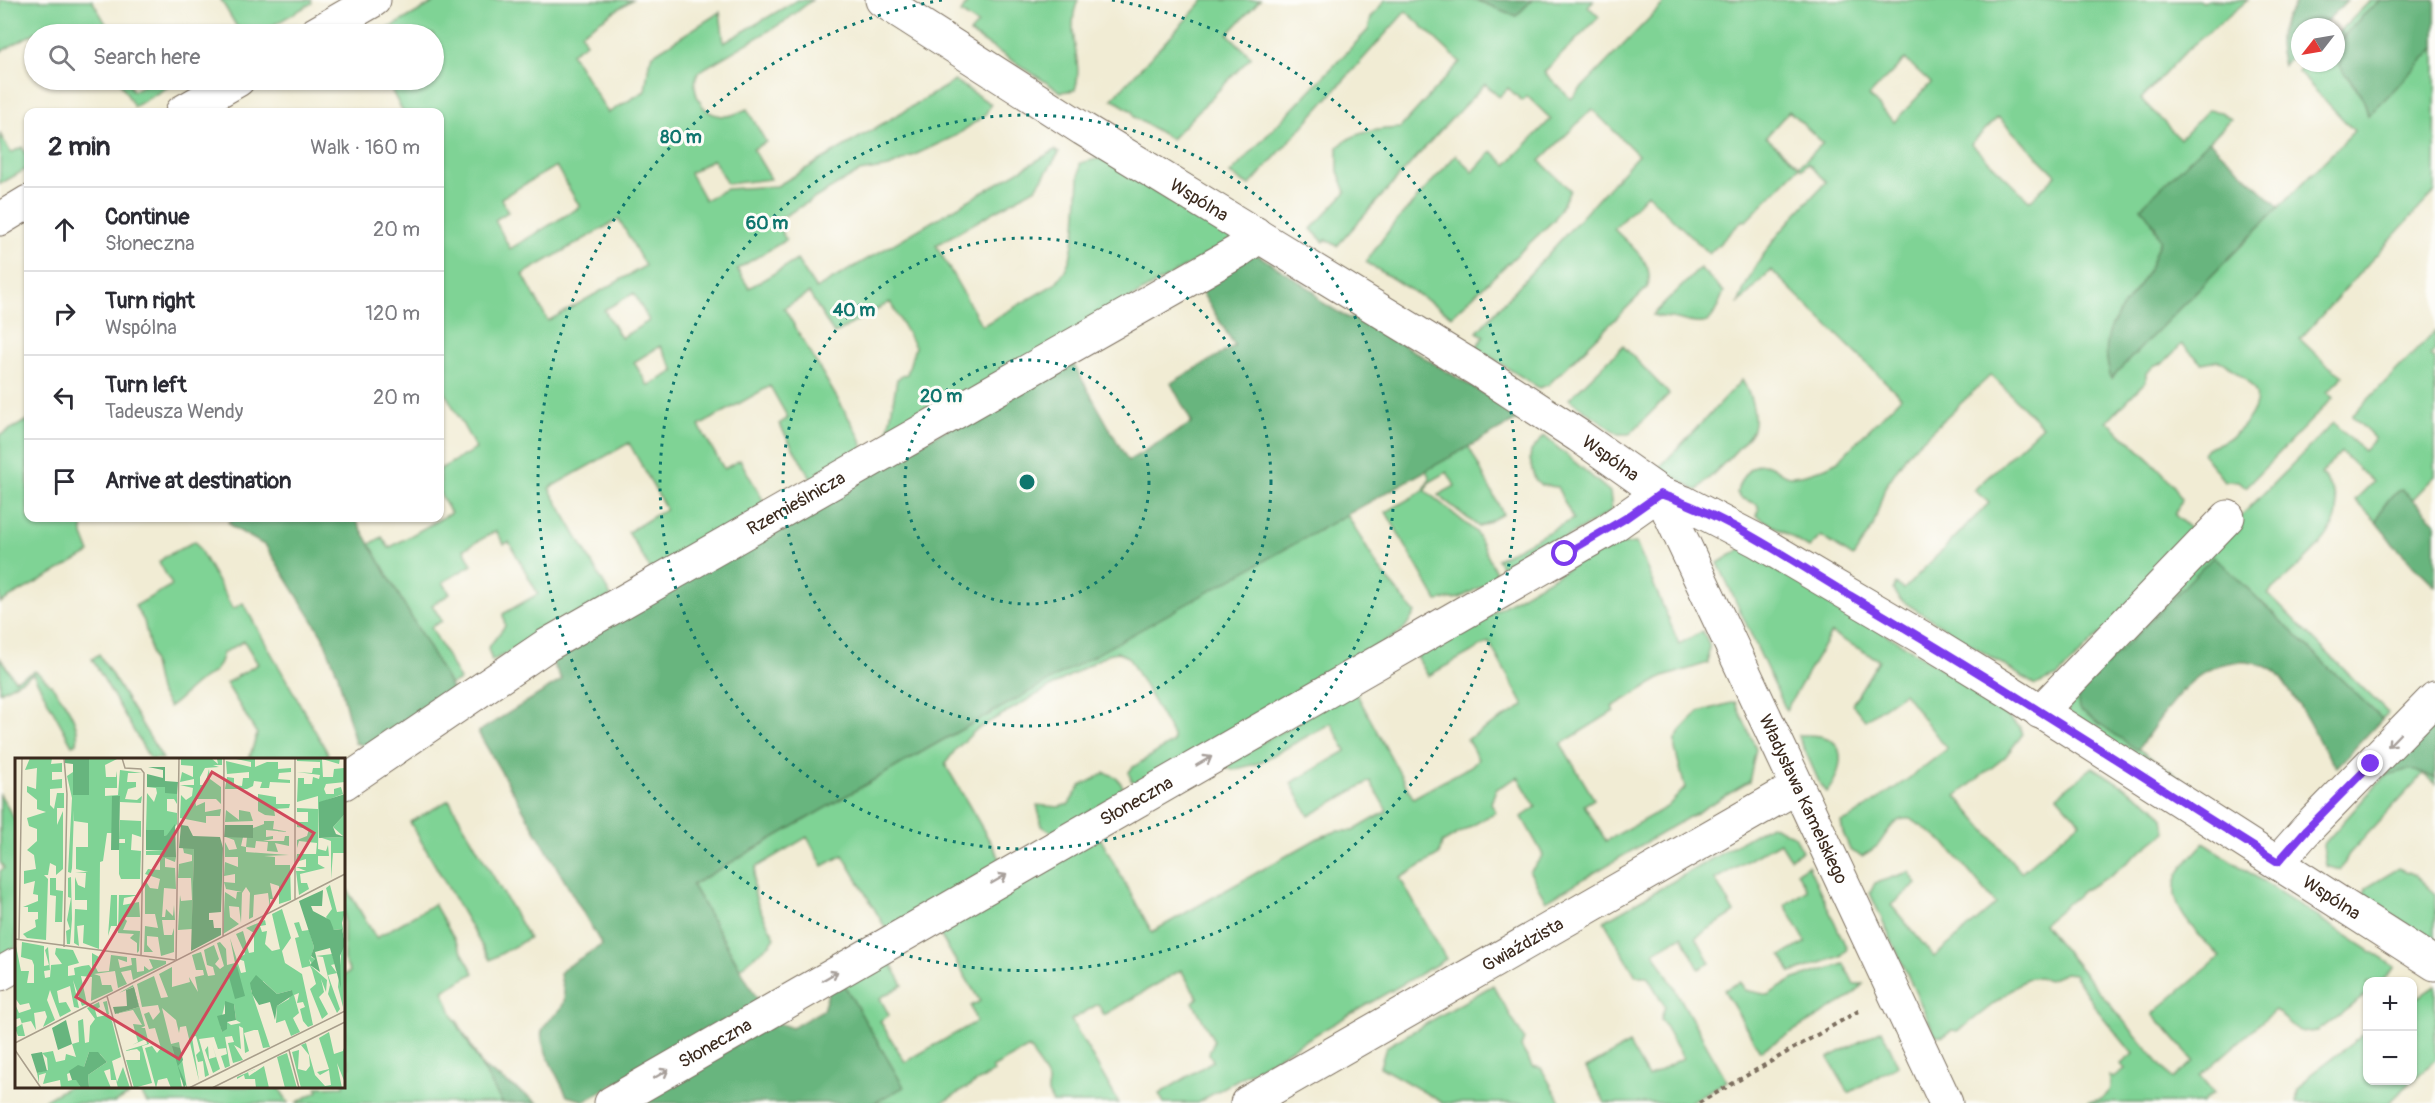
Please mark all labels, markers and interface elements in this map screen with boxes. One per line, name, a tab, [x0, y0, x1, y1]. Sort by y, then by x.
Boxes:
north arrow	[2291, 18, 2345, 72]
search box	[24, 24, 444, 90]
icon: search	[45, 41, 78, 74]
text: Search here	[93, 43, 200, 71]
text: 80 m	[660, 126, 702, 149]
text: 2 min	[48, 131, 110, 163]
text: Walk · 160 m	[310, 135, 420, 160]
street label: Wspólna	[1165, 174, 1233, 227]
text: Continue	[105, 203, 189, 231]
text: 60 m	[746, 212, 788, 235]
icon: ahead	[48, 213, 81, 246]
text: 20 m	[373, 217, 420, 242]
text: Słoneczna	[105, 231, 195, 256]
text: Turn right	[105, 287, 195, 315]
icon: right	[48, 297, 81, 330]
text: 40 m	[833, 299, 875, 322]
text: 120 m	[365, 301, 420, 326]
text: Wspólna	[105, 315, 177, 340]
text: Turn left	[105, 371, 187, 399]
icon: left	[48, 381, 81, 414]
text: 20 m	[373, 385, 420, 410]
text: 20 m	[920, 385, 962, 408]
text: Tadeusza Wendy	[105, 399, 243, 424]
street label: Wspólna	[1577, 431, 1643, 487]
icon: arrive	[48, 465, 81, 498]
text: Arrive at destination	[105, 467, 291, 495]
street label: Rzemieślnicza	[743, 467, 849, 541]
centre of rings	[1017, 472, 1037, 492]
route start	[1551, 540, 1577, 566]
street label: Władysława Kamelskiego	[1753, 711, 1853, 888]
one-way arrow	[2387, 732, 2401, 747]
route end	[2357, 750, 2383, 776]
one-way arrow	[1196, 754, 1213, 766]
inset map	[15, 758, 345, 1088]
street label: Słoneczna	[1096, 771, 1177, 831]
street label: Wspólna	[2298, 871, 2365, 925]
one-way arrow	[990, 873, 1007, 885]
street label: Gwiaździsta	[1478, 913, 1568, 977]
one-way arrow	[821, 970, 838, 982]
map controls	[2363, 977, 2417, 1085]
button: +	[2363, 977, 2417, 1031]
street label: Słoneczna	[675, 1014, 756, 1074]
button: −	[2363, 1031, 2417, 1085]
one-way arrow	[652, 1068, 669, 1080]

